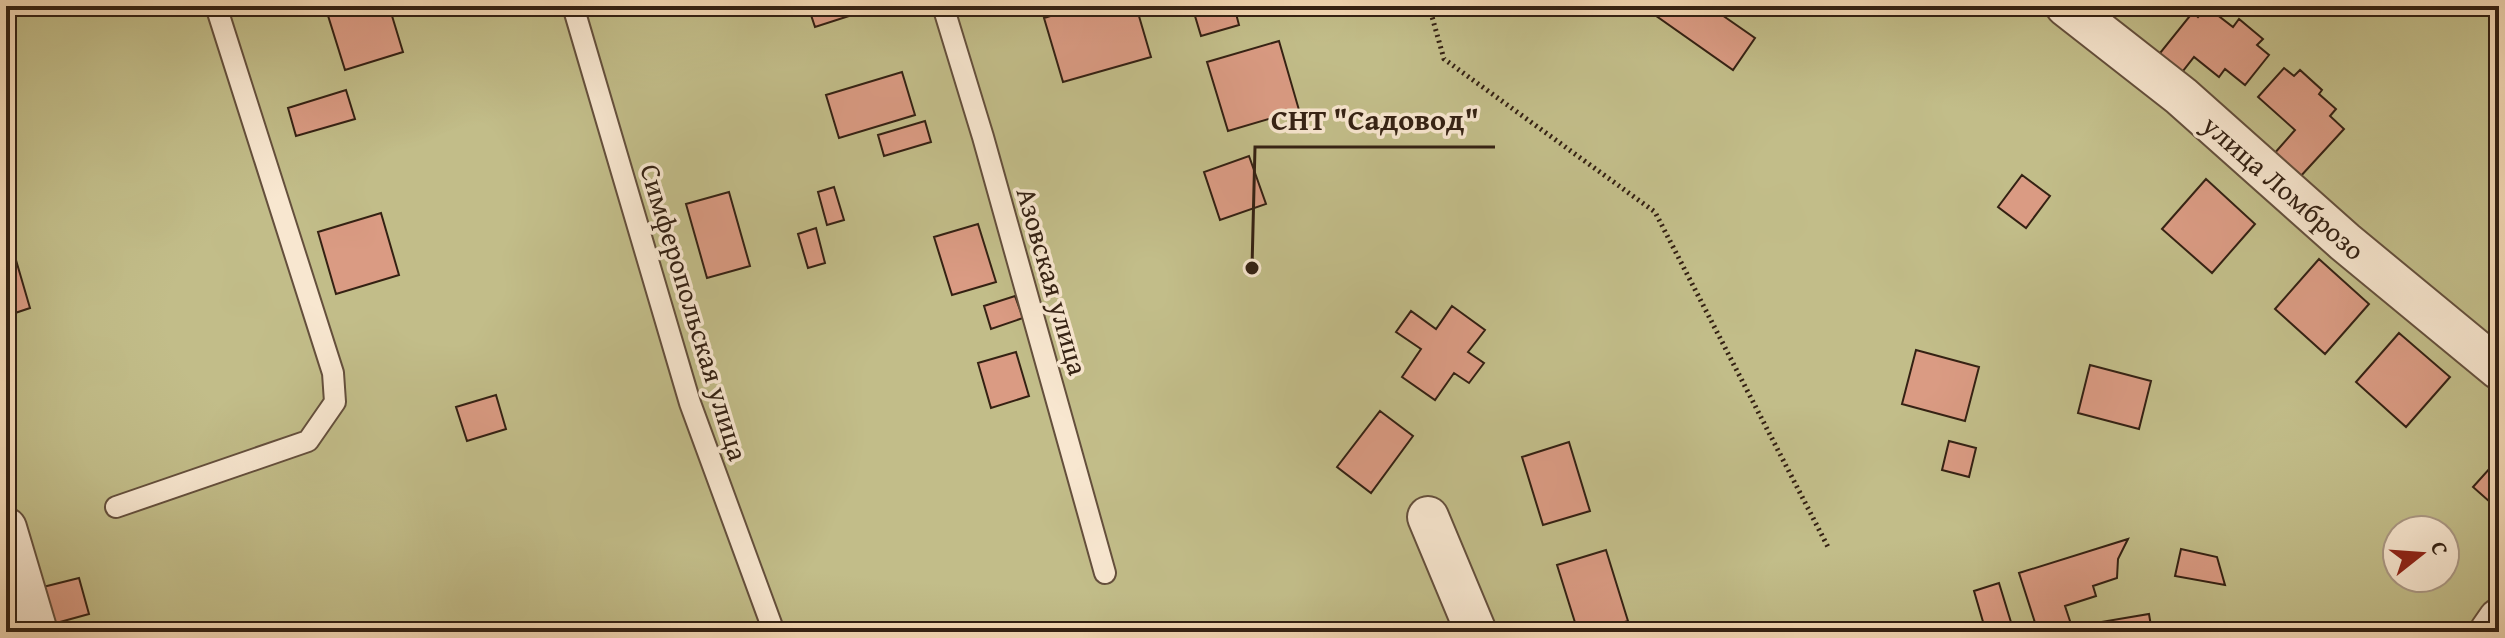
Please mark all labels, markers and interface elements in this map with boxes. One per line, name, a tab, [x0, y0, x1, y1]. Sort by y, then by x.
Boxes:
callout: СНТ "Садовод"	[1255, 93, 1495, 147]
text: СНТ "Садовод"	[1271, 97, 1479, 141]
street label: улица Ломброзо	[2193, 104, 2374, 269]
street label: Симферопольская улица	[630, 159, 760, 466]
street label: Азовская улица	[1007, 182, 1100, 380]
north arrow	[2381, 514, 2461, 594]
text: С	[2423, 538, 2457, 559]

